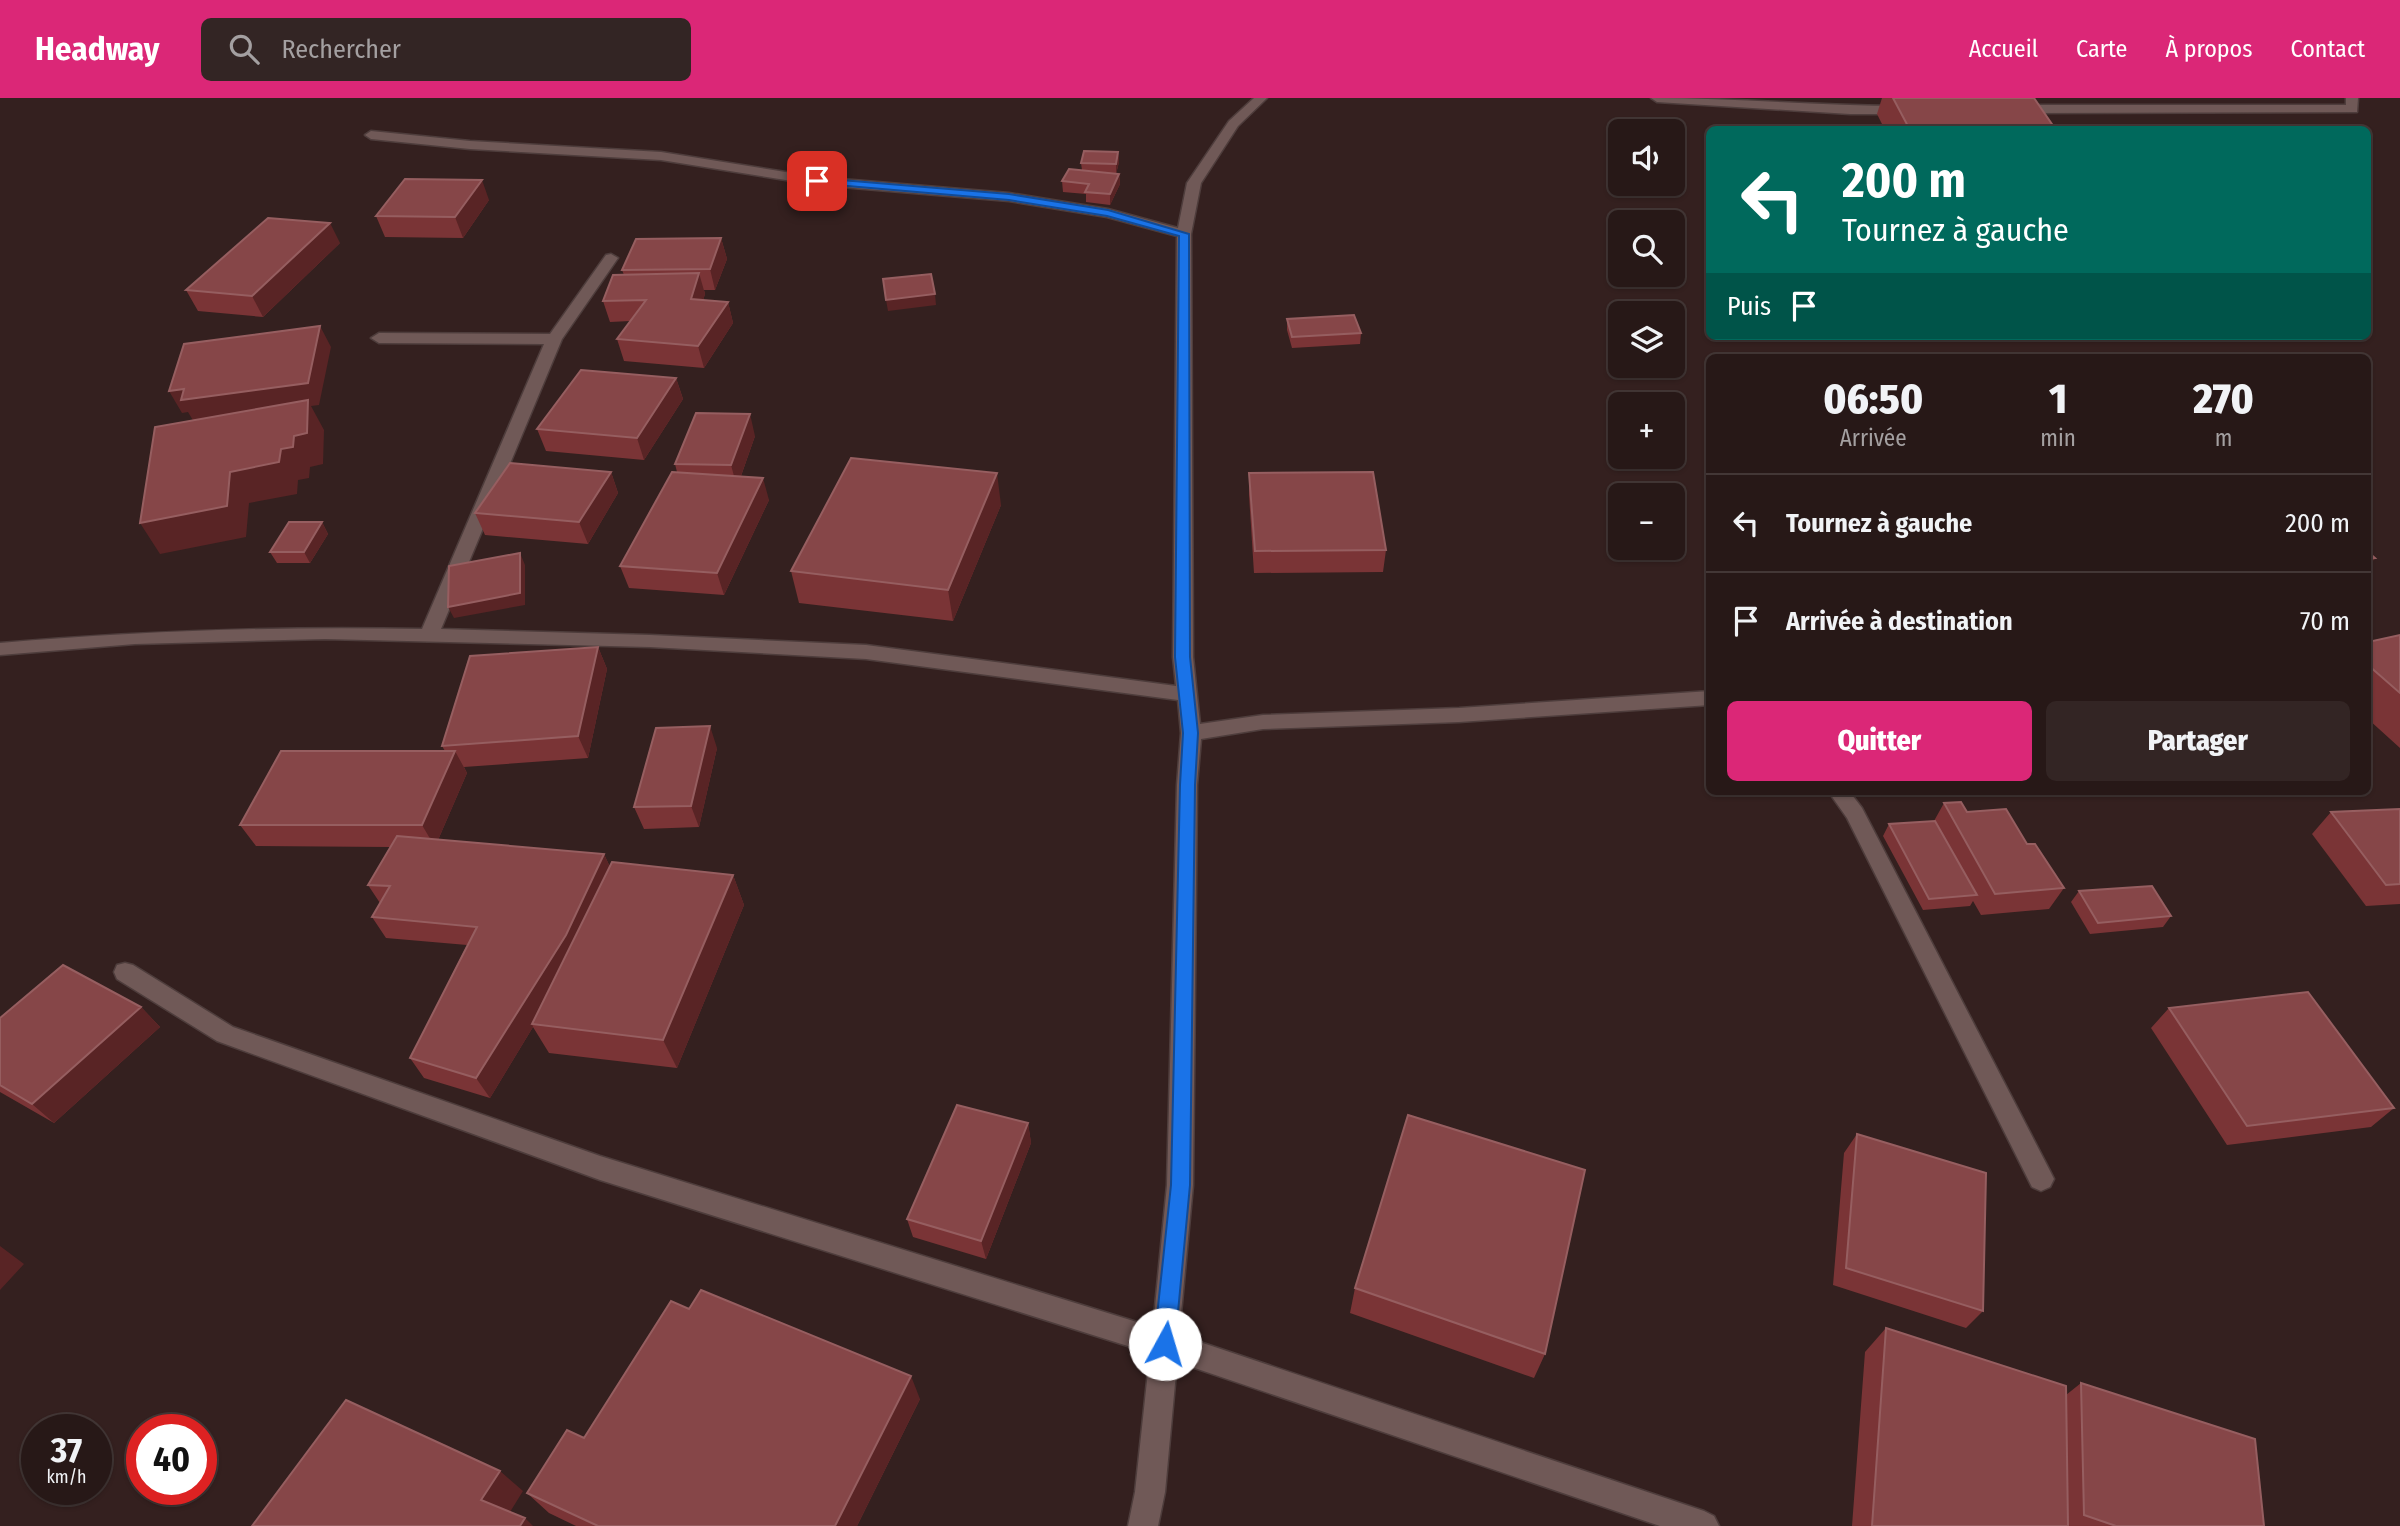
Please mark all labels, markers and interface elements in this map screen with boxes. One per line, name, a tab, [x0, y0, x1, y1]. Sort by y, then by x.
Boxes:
search box	[201, 18, 691, 81]
text: Headway	[35, 29, 159, 69]
icon: search	[225, 30, 263, 68]
text: Rechercher	[281, 34, 401, 65]
text: Accueil	[1969, 35, 2038, 63]
text: Carte	[2076, 35, 2127, 63]
text: À propos	[2165, 35, 2252, 63]
text: Contact	[2290, 35, 2365, 63]
map controls	[1608, 119, 1685, 560]
button: sound	[1608, 119, 1685, 196]
pin	[787, 151, 847, 211]
text: 200 m	[1842, 151, 1966, 210]
icon: left	[1727, 154, 1818, 245]
icon: arrive	[798, 162, 836, 200]
button: search	[1608, 210, 1685, 287]
text: Tournez à gauche	[1842, 211, 2069, 249]
icon: arrive	[1785, 287, 1823, 325]
text: Puis	[1727, 291, 1771, 322]
button: layers	[1608, 301, 1685, 378]
text: 06:50	[1823, 374, 1923, 424]
text: 1	[2049, 374, 2067, 424]
text: 270	[2193, 374, 2254, 424]
button: +	[1608, 392, 1685, 469]
text: Arrivée	[1840, 424, 1907, 452]
text: min	[2040, 424, 2076, 452]
text: m	[2215, 424, 2232, 452]
button: −	[1608, 483, 1685, 560]
icon: left	[1727, 504, 1765, 542]
text: Tournez à gauche	[1786, 508, 1972, 539]
text: 200 m	[2285, 508, 2350, 539]
icon: arrive	[1727, 602, 1765, 640]
text: Arrivée à destination	[1786, 606, 2013, 637]
text: 70 m	[2300, 606, 2350, 637]
button: Quitter	[1727, 701, 2032, 781]
button: Partager	[2046, 701, 2350, 781]
position arrow	[1128, 1307, 1202, 1381]
speed limit sign: 40	[126, 1414, 217, 1505]
text: 37	[51, 1429, 82, 1471]
text: km/h	[46, 1466, 87, 1488]

